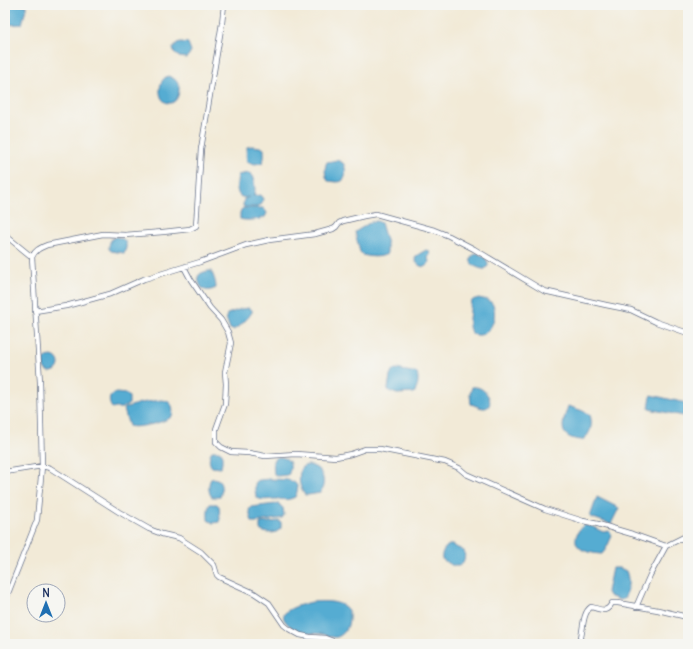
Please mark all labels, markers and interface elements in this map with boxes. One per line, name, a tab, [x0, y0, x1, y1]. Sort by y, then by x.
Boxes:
north arrow	[26, 583, 66, 623]
text: N	[42, 586, 50, 600]

